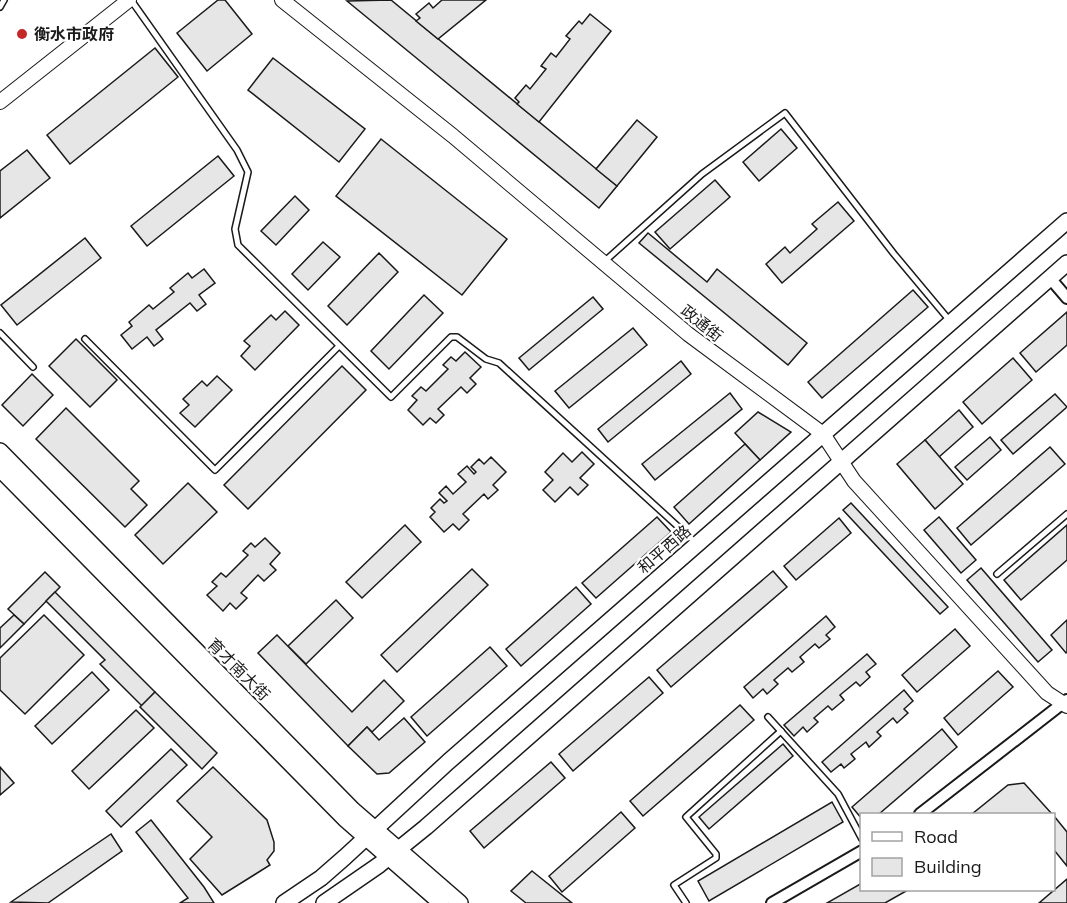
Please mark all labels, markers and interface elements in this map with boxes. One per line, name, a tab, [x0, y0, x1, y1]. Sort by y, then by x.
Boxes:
place label: 衡水市政府	[34, 24, 114, 44]
marker: 衡水市政府	[15, 27, 29, 41]
street label: 政通街	[677, 300, 727, 346]
street label: 和平西路	[633, 520, 695, 578]
street label: 育才南大街	[204, 634, 274, 704]
legend	[860, 813, 1055, 891]
text: Road	[914, 825, 958, 848]
text: Building	[914, 855, 982, 878]

